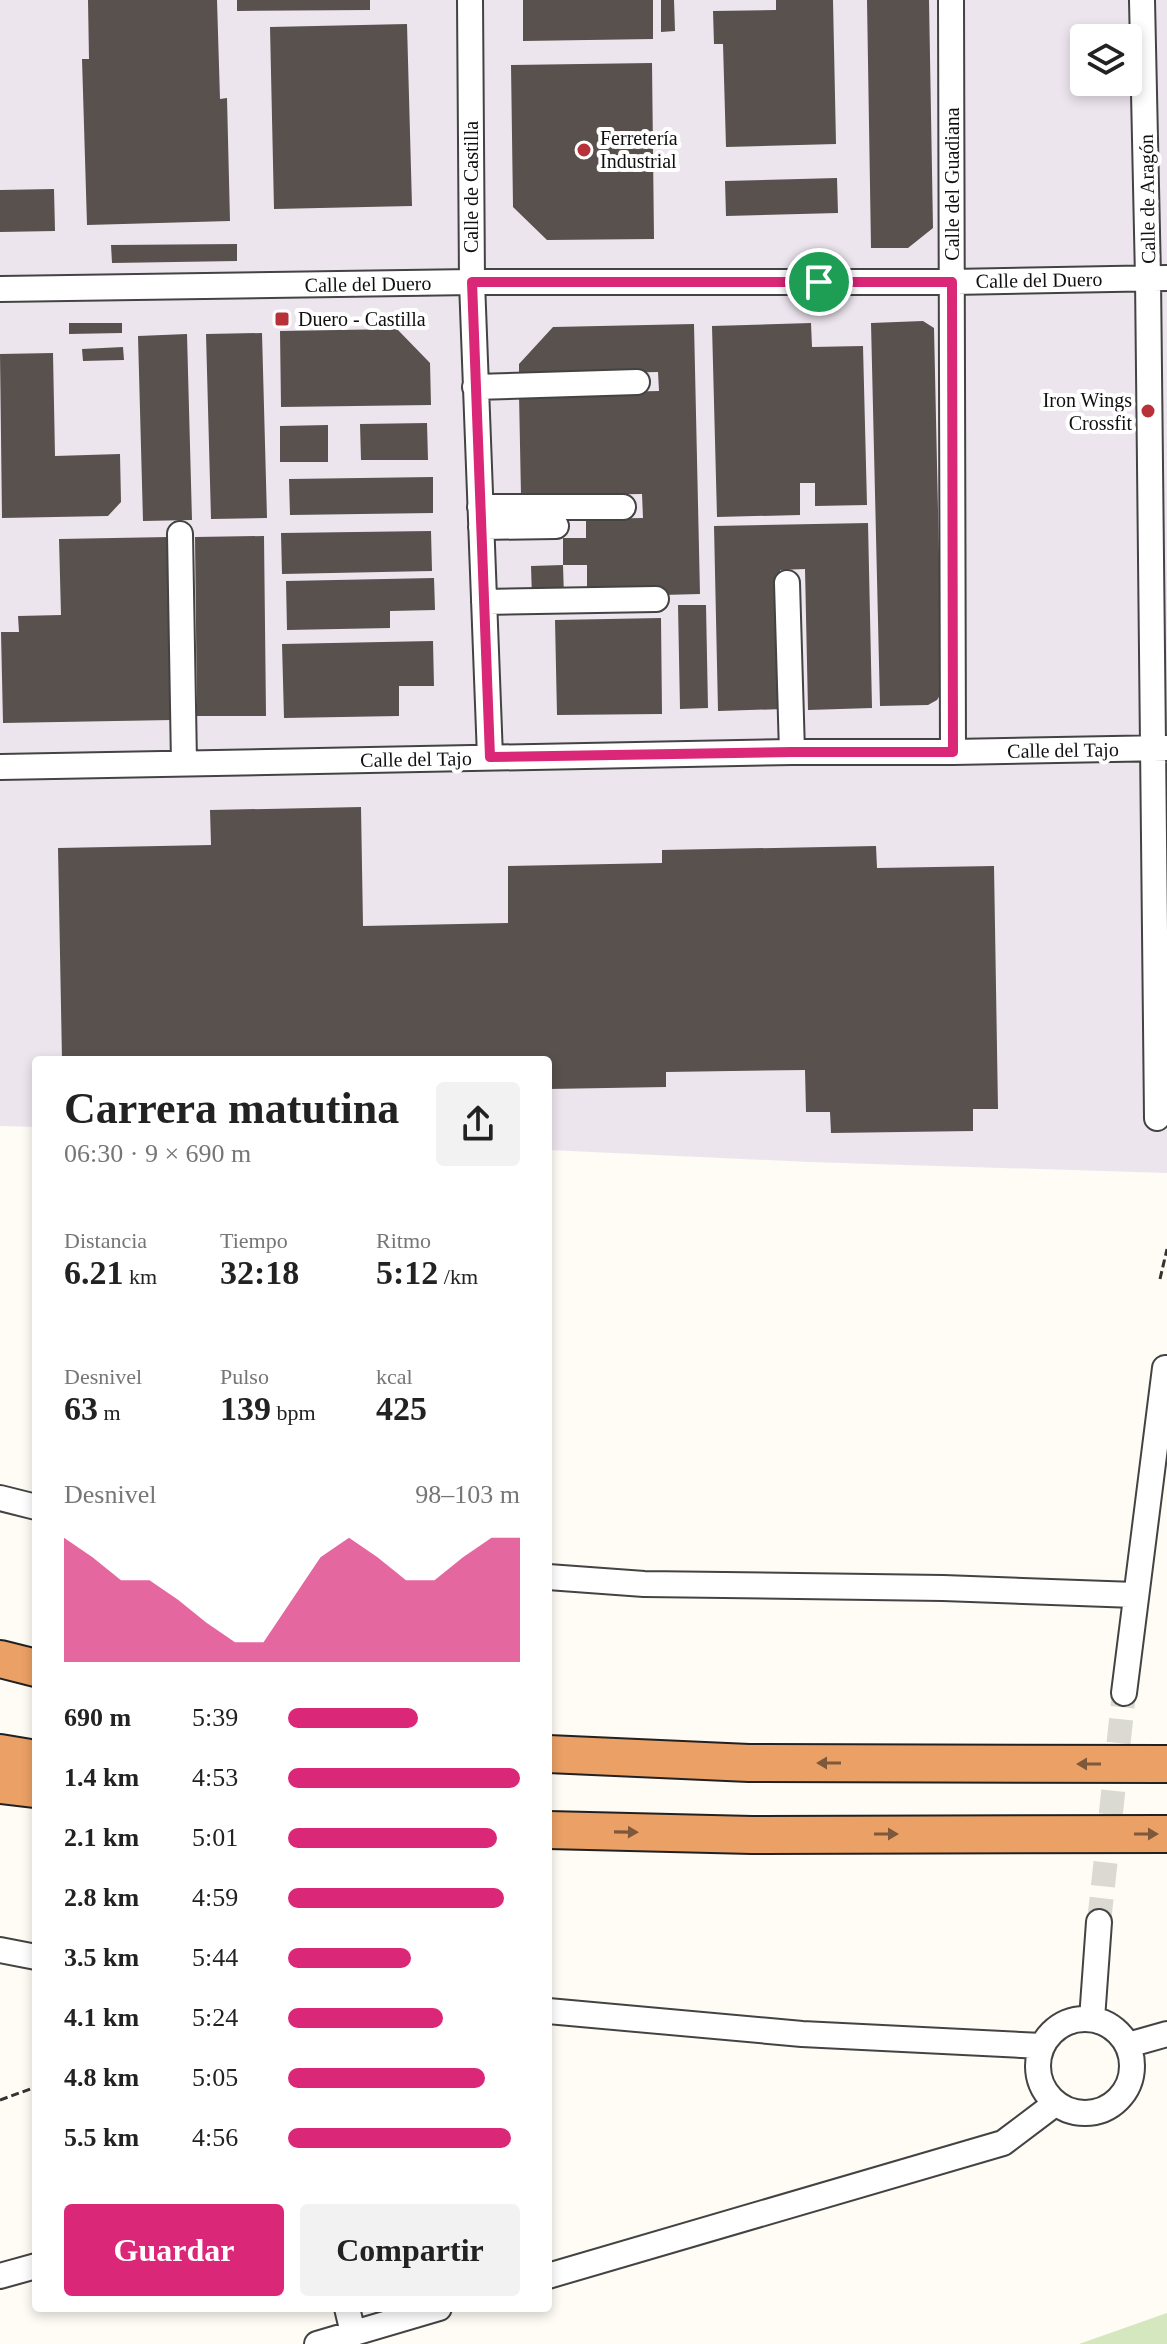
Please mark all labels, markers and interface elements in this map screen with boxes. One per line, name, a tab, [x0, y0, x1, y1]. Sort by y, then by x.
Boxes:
map controls	[1070, 24, 1142, 96]
button: layers	[1070, 24, 1142, 96]
street label: Calle del Guadiana	[941, 107, 963, 261]
street label: Calle de Castilla	[460, 121, 482, 253]
place label: Ferretería Industrial	[600, 127, 678, 172]
street label: Calle de Aragón	[1135, 134, 1160, 264]
marker: Ferretería Industrial	[575, 141, 593, 159]
pin	[785, 248, 853, 316]
icon: arrive	[797, 260, 841, 304]
street label: Calle del Duero	[976, 268, 1102, 292]
street label: Calle del Duero	[305, 272, 431, 296]
place label: Duero - Castilla	[298, 308, 426, 330]
marker: Duero - Castilla	[273, 310, 291, 328]
place label: Iron Wings Crossfit	[1043, 389, 1132, 434]
marker: Iron Wings Crossfit	[1139, 402, 1157, 420]
street label: Calle del Tajo	[1007, 738, 1119, 763]
street label: Calle del Tajo	[360, 747, 472, 772]
button: share	[436, 1082, 520, 1166]
text: Carrera matutina	[64, 1084, 399, 1133]
text: 06:30 · 9 × 690 m	[64, 1139, 251, 1168]
text: Distancia	[64, 1228, 147, 1253]
text: Tiempo	[220, 1228, 288, 1253]
text: Ritmo	[376, 1228, 431, 1253]
text: 6.21	[64, 1254, 124, 1291]
text: 32:18	[220, 1254, 299, 1291]
text: 5:12	[376, 1254, 438, 1291]
text: km	[124, 1264, 157, 1289]
text: /km	[438, 1264, 478, 1289]
text: Desnivel	[64, 1364, 142, 1389]
text: Pulso	[220, 1364, 269, 1389]
text: kcal	[376, 1364, 413, 1389]
text: 63	[64, 1390, 98, 1427]
text: 139	[220, 1390, 271, 1427]
text: 425	[376, 1390, 427, 1427]
text: m	[98, 1400, 121, 1425]
text: bpm	[271, 1400, 316, 1425]
text: Desnivel	[64, 1480, 156, 1509]
text: 98–103 m	[415, 1480, 520, 1509]
text: 690 m	[64, 1703, 131, 1732]
text: 5:39	[192, 1703, 238, 1732]
one-way arrow	[816, 1757, 841, 1769]
one-way arrow	[1076, 1758, 1101, 1770]
text: 1.4 km	[64, 1763, 139, 1792]
text: 4:53	[192, 1763, 238, 1792]
text: 2.1 km	[64, 1823, 139, 1852]
text: 5:01	[192, 1823, 238, 1852]
one-way arrow	[614, 1825, 639, 1838]
one-way arrow	[874, 1828, 899, 1840]
one-way arrow	[1134, 1828, 1159, 1840]
text: 2.8 km	[64, 1883, 139, 1912]
text: 4:59	[192, 1883, 238, 1912]
text: 3.5 km	[64, 1943, 139, 1972]
text: 5:44	[192, 1943, 238, 1972]
text: 4.1 km	[64, 2003, 139, 2032]
text: 5:24	[192, 2003, 238, 2032]
text: 4.8 km	[64, 2063, 139, 2092]
text: 5:05	[192, 2063, 238, 2092]
text: 5.5 km	[64, 2123, 139, 2152]
text: 4:56	[192, 2123, 238, 2152]
button: Guardar	[64, 2204, 284, 2296]
button: Compartir	[300, 2204, 520, 2296]

